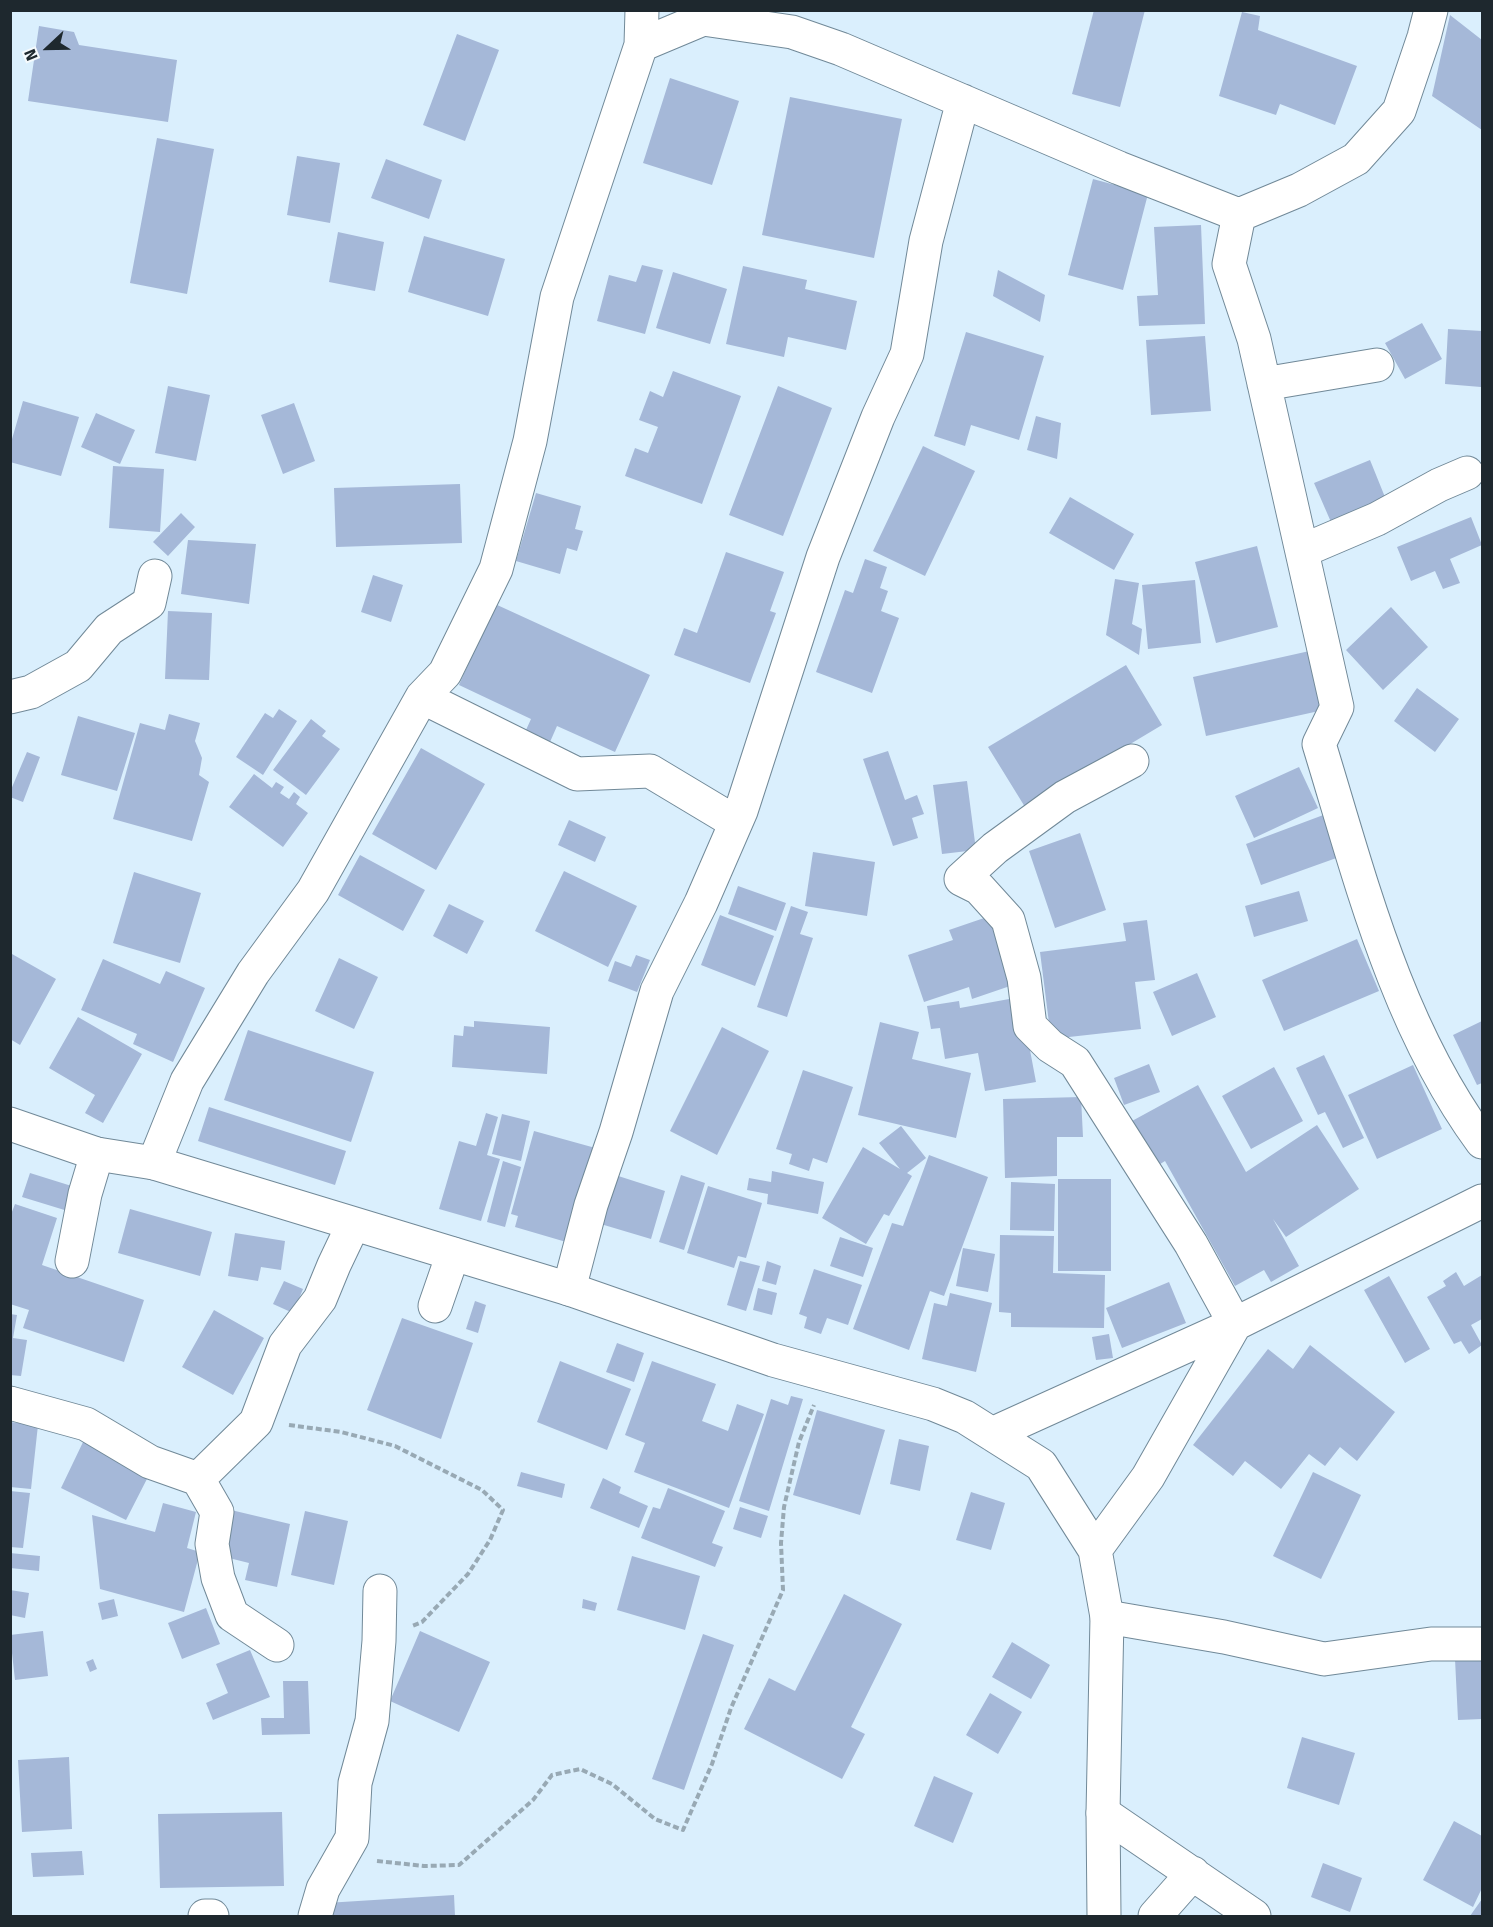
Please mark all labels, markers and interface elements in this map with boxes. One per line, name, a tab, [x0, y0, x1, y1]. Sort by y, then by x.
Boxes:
north arrow	[18, 18, 78, 78]
text: N	[20, 46, 42, 63]

